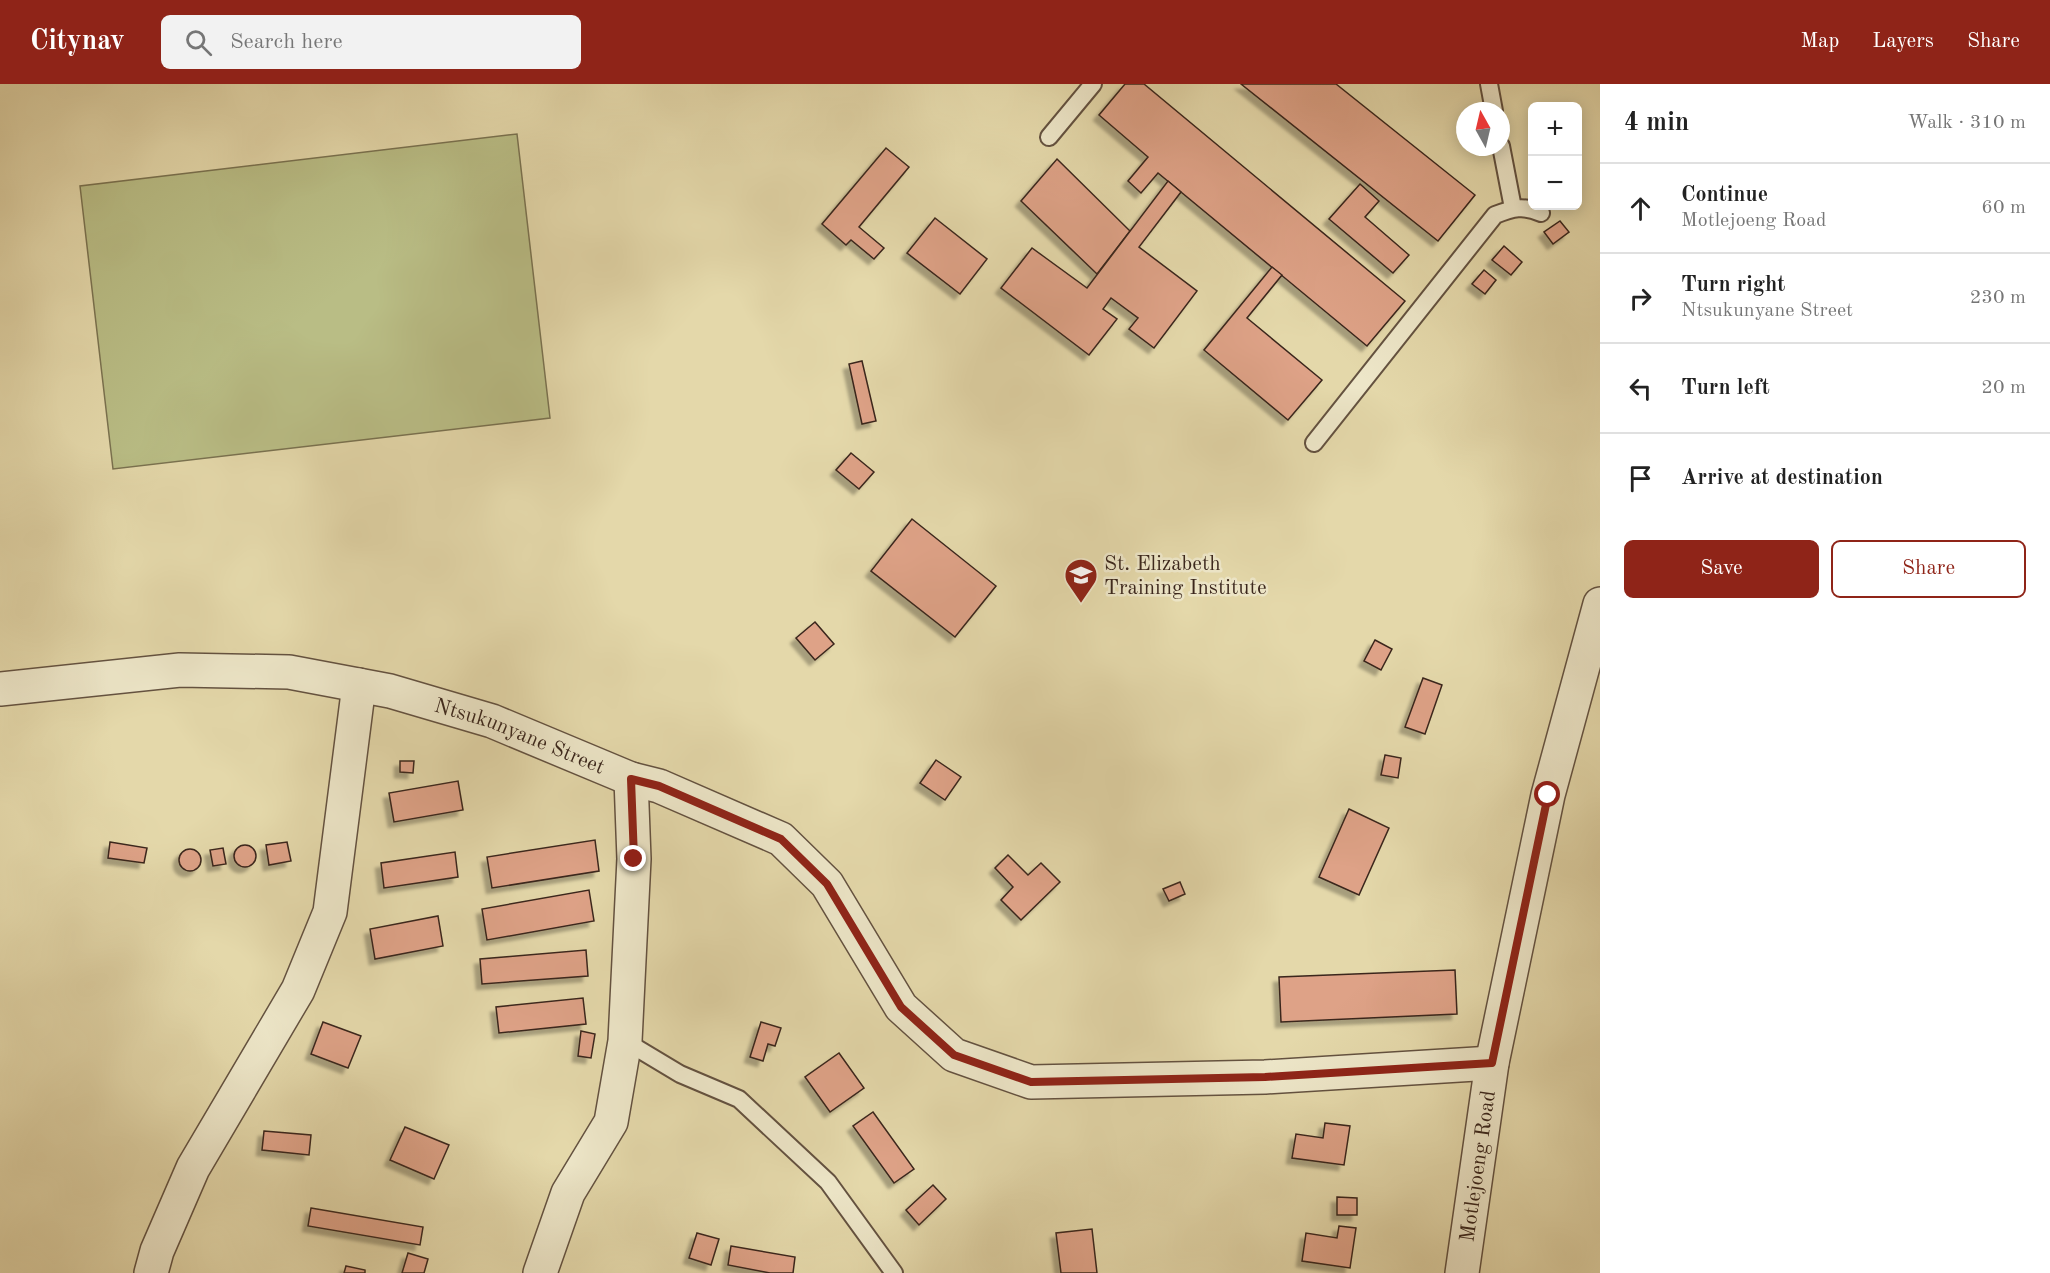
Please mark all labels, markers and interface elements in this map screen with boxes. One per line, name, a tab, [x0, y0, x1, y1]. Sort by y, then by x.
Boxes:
search box	[161, 15, 581, 69]
icon: search	[182, 26, 215, 59]
text: Citynav	[30, 28, 125, 56]
text: Search here	[230, 31, 343, 53]
text: Map	[1800, 31, 1839, 52]
text: Layers	[1872, 31, 1934, 52]
text: Share	[1967, 31, 2020, 52]
north arrow	[1456, 102, 1510, 156]
map controls	[1528, 102, 1582, 210]
button: +	[1528, 102, 1582, 156]
text: 4 min	[1624, 110, 1689, 136]
text: Walk · 310 m	[1907, 113, 2026, 133]
button: −	[1528, 156, 1582, 210]
text: Continue	[1681, 184, 1768, 206]
icon: ahead	[1624, 192, 1657, 225]
text: 60 m	[1981, 198, 2026, 218]
text: Motlejoeng Road	[1681, 211, 1827, 231]
text: Turn right	[1681, 274, 1785, 296]
icon: right	[1624, 282, 1657, 315]
text: 230 m	[1970, 288, 2026, 308]
text: Ntsukunyane Street	[1681, 301, 1853, 321]
icon: left	[1624, 372, 1657, 405]
text: Turn left	[1681, 377, 1770, 399]
text: 20 m	[1981, 378, 2026, 398]
icon: arrive	[1624, 462, 1657, 495]
text: Arrive at destination	[1681, 467, 1883, 489]
button: Save	[1624, 540, 1819, 598]
button: Share	[1831, 540, 2026, 598]
place label: St. Elizabeth Training Institute	[1104, 554, 1267, 599]
school or university icon: St. Elizabeth Training Institute	[1063, 557, 1099, 604]
street label: Ntsukunyane Street	[432, 696, 607, 779]
route start	[1534, 781, 1560, 807]
route end	[620, 845, 646, 871]
street label: Motlejoeng Road	[1458, 1089, 1500, 1243]

